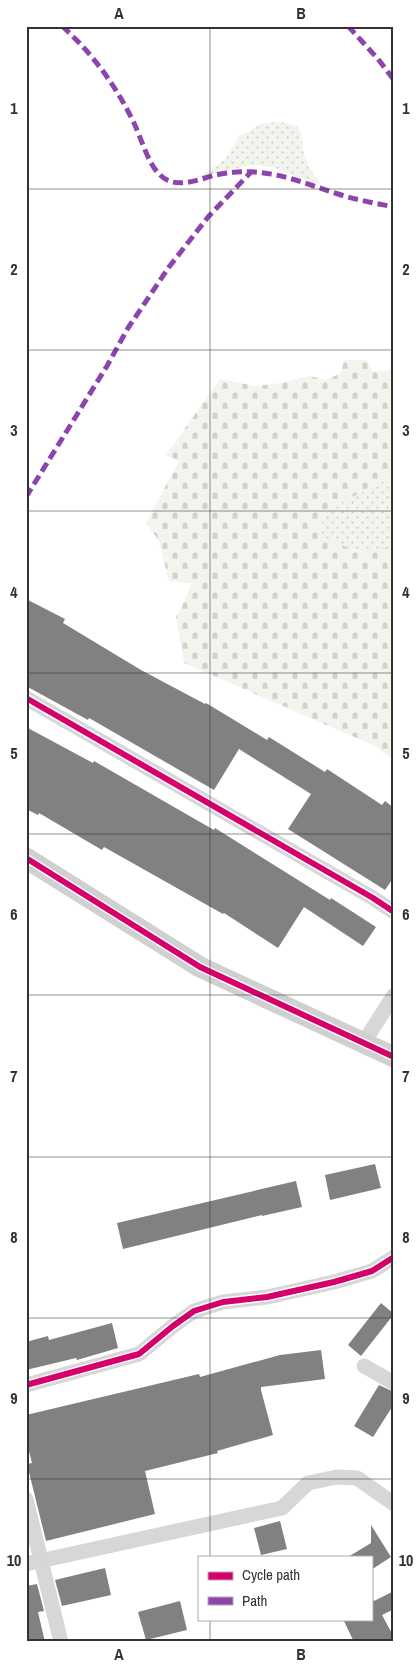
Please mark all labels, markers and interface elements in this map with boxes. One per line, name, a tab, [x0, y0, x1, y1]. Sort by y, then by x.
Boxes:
text: A	[114, 2, 124, 24]
text: B	[296, 2, 306, 24]
text: 1	[10, 97, 18, 119]
text: 1	[402, 97, 410, 119]
text: 2	[10, 258, 18, 280]
text: 2	[402, 258, 410, 280]
text: 3	[10, 419, 18, 441]
text: 3	[402, 419, 410, 441]
text: 4	[10, 581, 18, 603]
text: 4	[402, 581, 410, 603]
text: 5	[10, 742, 18, 764]
text: 5	[402, 742, 410, 764]
text: 6	[10, 903, 18, 925]
text: 6	[402, 903, 410, 925]
text: 7	[10, 1065, 18, 1087]
text: 7	[402, 1065, 410, 1087]
text: 8	[10, 1226, 18, 1248]
text: 8	[402, 1226, 410, 1248]
text: 9	[10, 1387, 18, 1409]
text: 9	[402, 1387, 410, 1409]
text: 10	[7, 1549, 21, 1571]
text: 10	[399, 1549, 413, 1571]
legend	[198, 1556, 372, 1620]
text: Cycle path	[242, 1564, 300, 1585]
text: Path	[242, 1590, 267, 1611]
text: A	[114, 1643, 124, 1665]
text: B	[296, 1643, 306, 1665]

